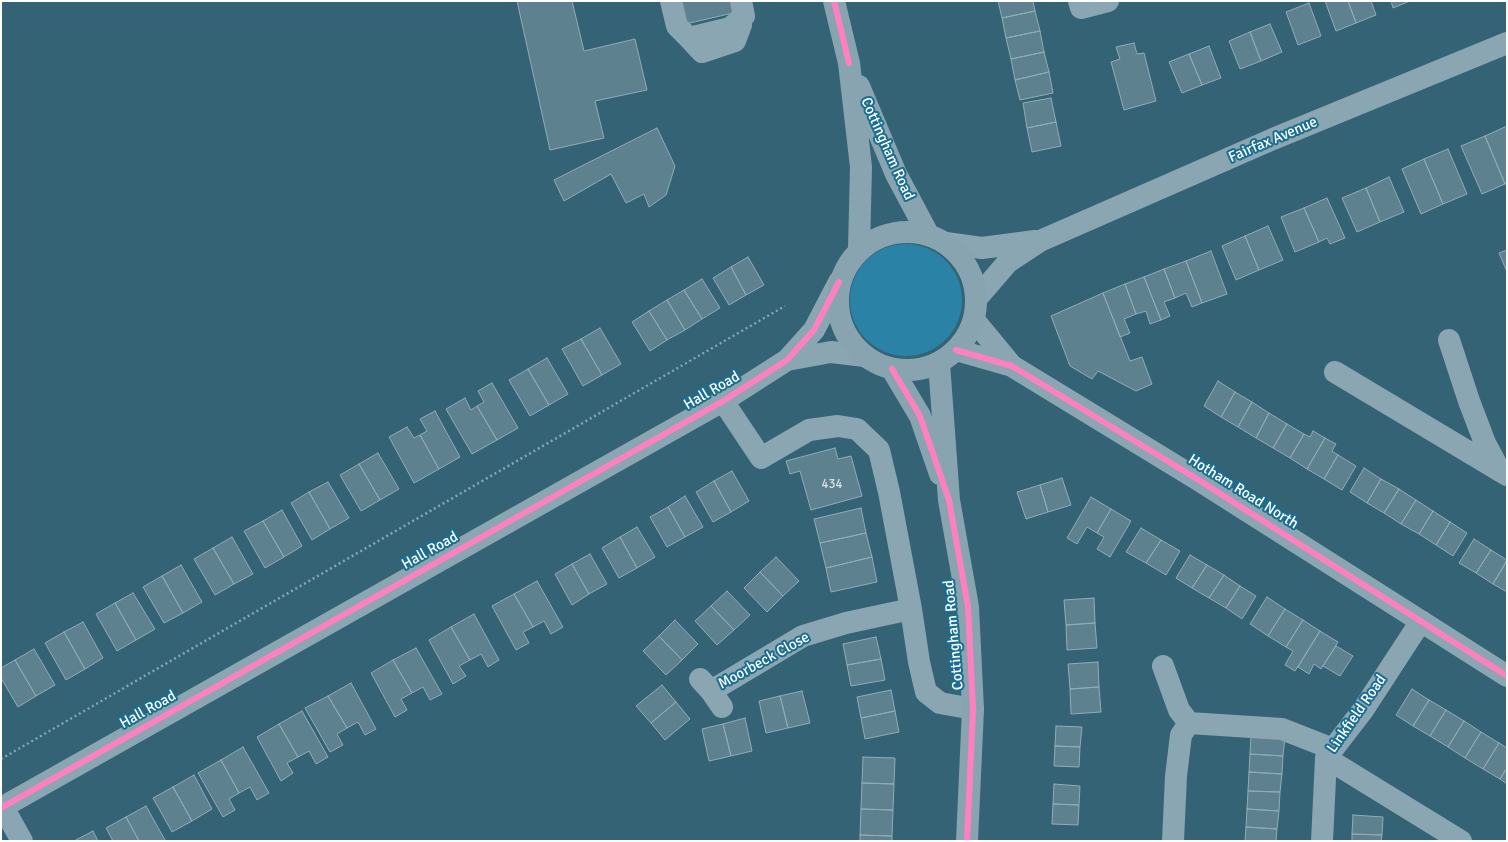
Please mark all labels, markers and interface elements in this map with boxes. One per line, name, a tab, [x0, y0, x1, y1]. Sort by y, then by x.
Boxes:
street label: Cottingham Road	[856, 95, 918, 203]
street label: Fairfax Avenue	[1226, 113, 1320, 167]
street label: Hall Road	[681, 368, 743, 414]
street label: Hotham Road North	[1185, 451, 1301, 533]
house number: 434	[821, 477, 843, 493]
street label: Hall Road	[399, 528, 461, 574]
street label: Cottingham Road	[940, 579, 968, 691]
street label: Moorbeck Close	[715, 628, 813, 694]
street label: Linkfield Road	[1323, 671, 1391, 757]
street label: Hall Road	[117, 687, 179, 733]

